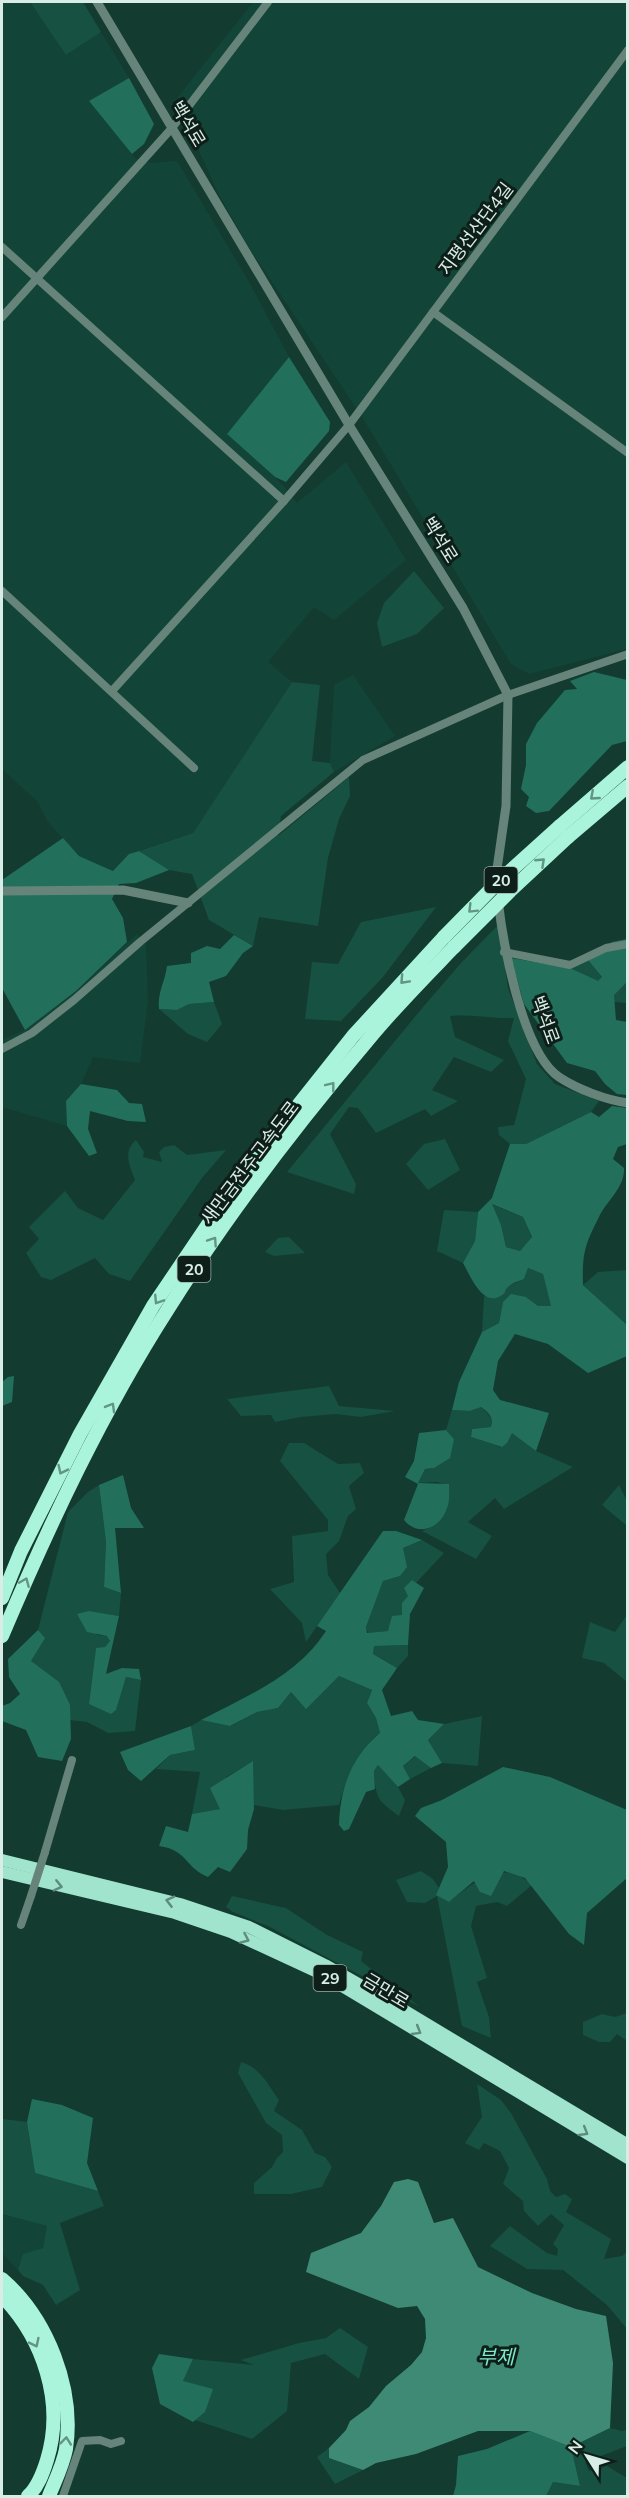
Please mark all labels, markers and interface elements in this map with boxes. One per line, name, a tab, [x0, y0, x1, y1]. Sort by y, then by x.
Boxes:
street label: 백석로	[166, 97, 211, 151]
street label: 지평선산단4길	[433, 178, 518, 280]
street label: 백석로	[418, 513, 463, 567]
one-way arrow	[590, 789, 601, 800]
one-way arrow	[534, 858, 545, 869]
road number: 20	[484, 867, 518, 893]
one-way arrow	[468, 901, 479, 912]
one-way arrow	[401, 973, 412, 984]
street label: 백석로	[526, 993, 565, 1047]
one-way arrow	[324, 1082, 335, 1093]
street label: 새만금전주고속도로	[196, 1096, 304, 1229]
one-way arrow	[206, 1237, 217, 1248]
road number: 20	[178, 1256, 210, 1282]
one-way arrow	[153, 1294, 165, 1304]
one-way arrow	[104, 1403, 115, 1413]
one-way arrow	[57, 1463, 69, 1474]
one-way arrow	[18, 1577, 30, 1588]
one-way arrow	[53, 1878, 63, 1891]
one-way arrow	[165, 1896, 175, 1909]
one-way arrow	[239, 1932, 250, 1944]
road number: 29	[314, 1965, 346, 1991]
street label: 금만로	[359, 1968, 413, 2013]
one-way arrow	[411, 2023, 421, 2035]
one-way arrow	[578, 2125, 588, 2137]
one-way arrow	[28, 2337, 40, 2348]
water label: 부제	[478, 2344, 517, 2369]
north arrow	[557, 2426, 617, 2486]
one-way arrow	[60, 2436, 72, 2445]
text: N	[563, 2436, 587, 2458]

